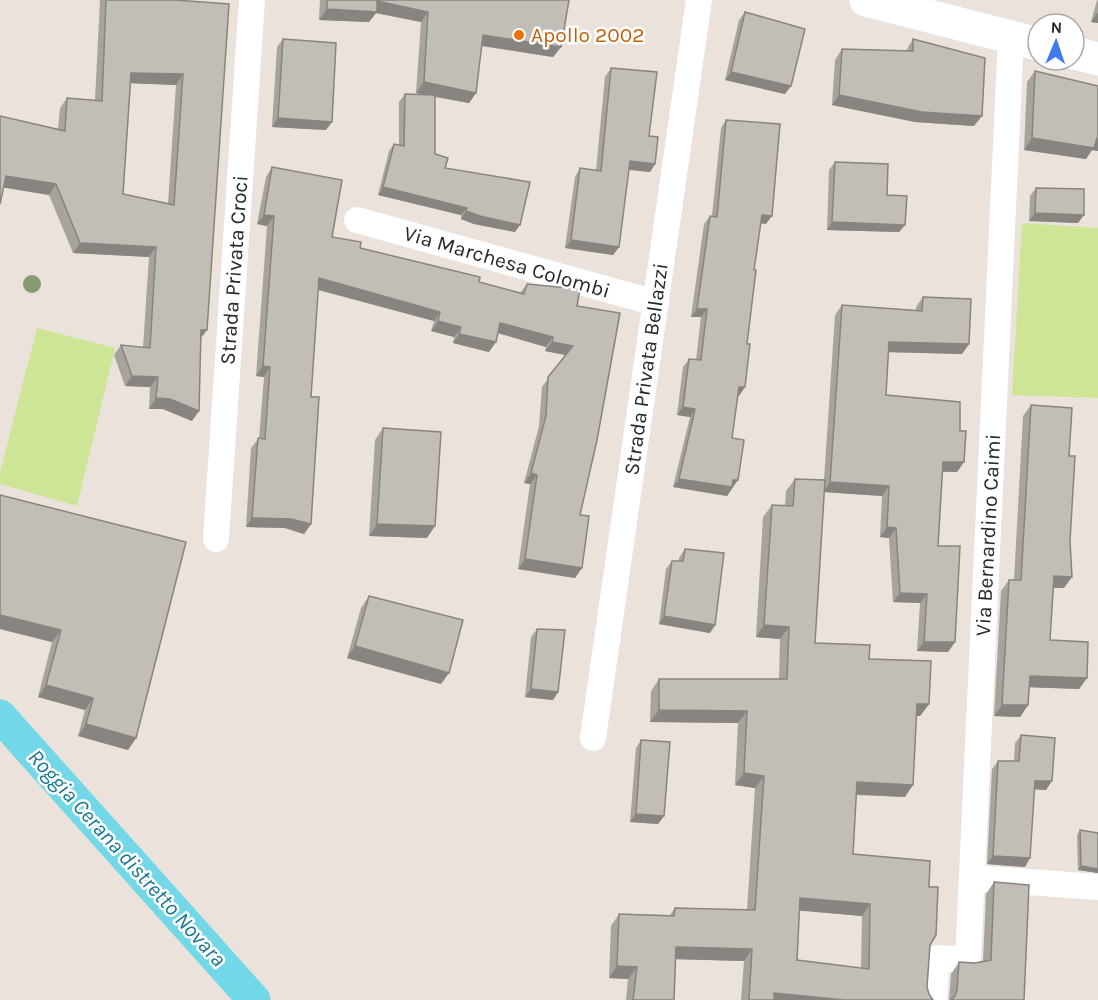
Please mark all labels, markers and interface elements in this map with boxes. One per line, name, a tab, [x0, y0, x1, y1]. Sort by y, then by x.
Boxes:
north arrow	[1026, 12, 1086, 72]
text: N	[1050, 18, 1063, 37]
place label: Apollo 2002	[531, 23, 644, 47]
marker: Apollo 2002	[512, 28, 526, 42]
street label: Strada Privata Croci	[215, 174, 253, 366]
street label: Via Marchesa Colombi	[401, 221, 613, 303]
street label: Strada Privata Bellazzi	[619, 261, 673, 477]
street label: Via Bernardino Caimi	[971, 433, 1005, 637]
water label: Roggia Cerana distretto Novara	[23, 744, 231, 972]

